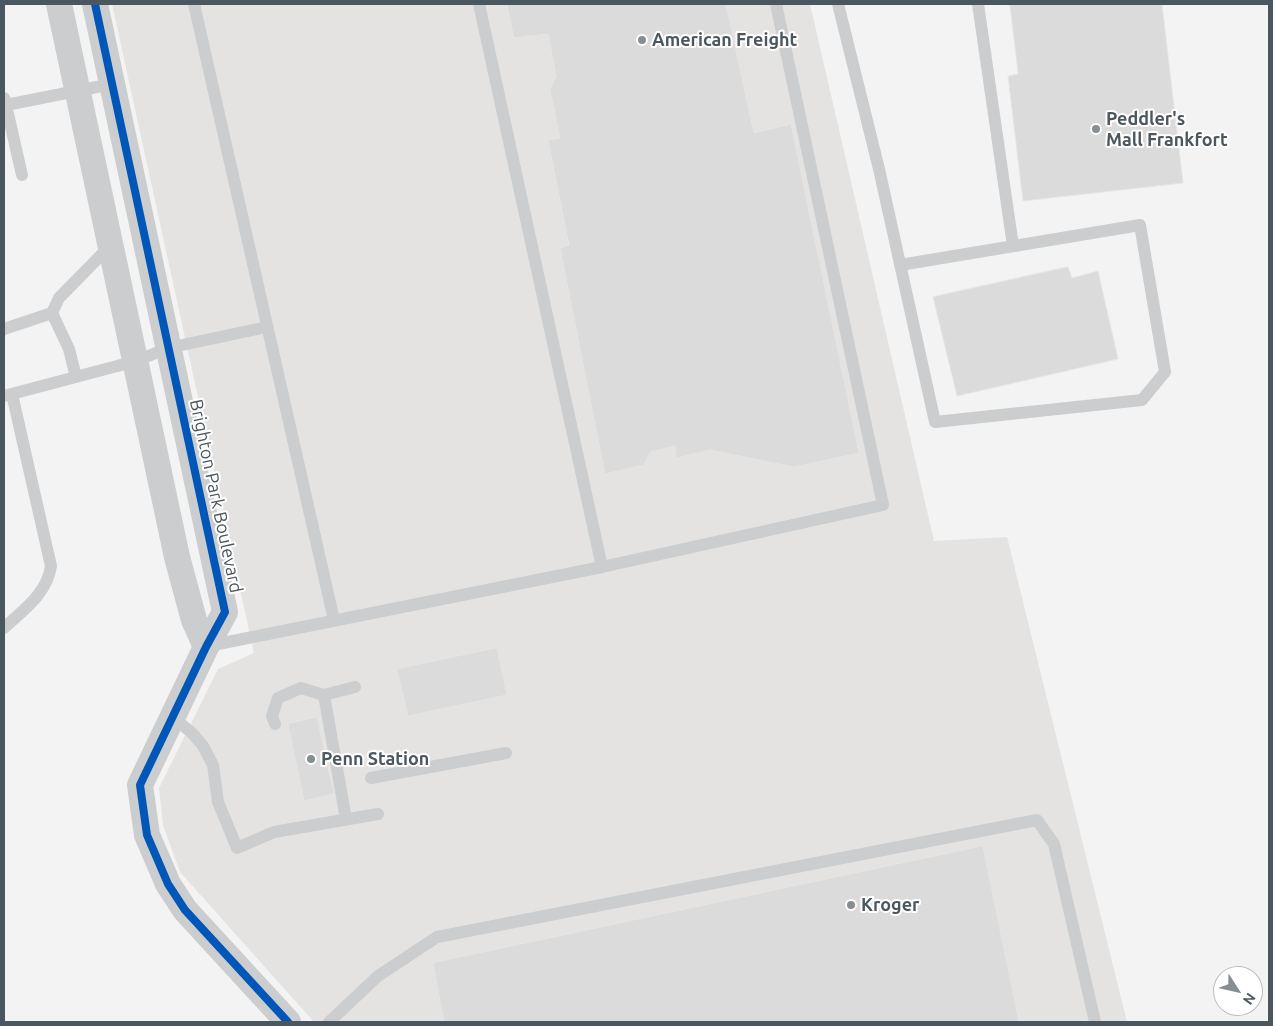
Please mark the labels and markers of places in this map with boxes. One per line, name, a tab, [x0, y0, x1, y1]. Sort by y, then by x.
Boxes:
place label: American Freight	[652, 29, 797, 51]
marker: American Freight	[636, 34, 648, 46]
place label: Peddler's Mall Frankfort	[1106, 108, 1228, 150]
marker: Peddler's Mall Frankfort	[1090, 123, 1102, 135]
place label: Penn Station	[321, 748, 429, 770]
marker: Penn Station	[305, 753, 317, 765]
place label: Kroger	[861, 894, 919, 916]
marker: Kroger	[845, 899, 857, 911]

